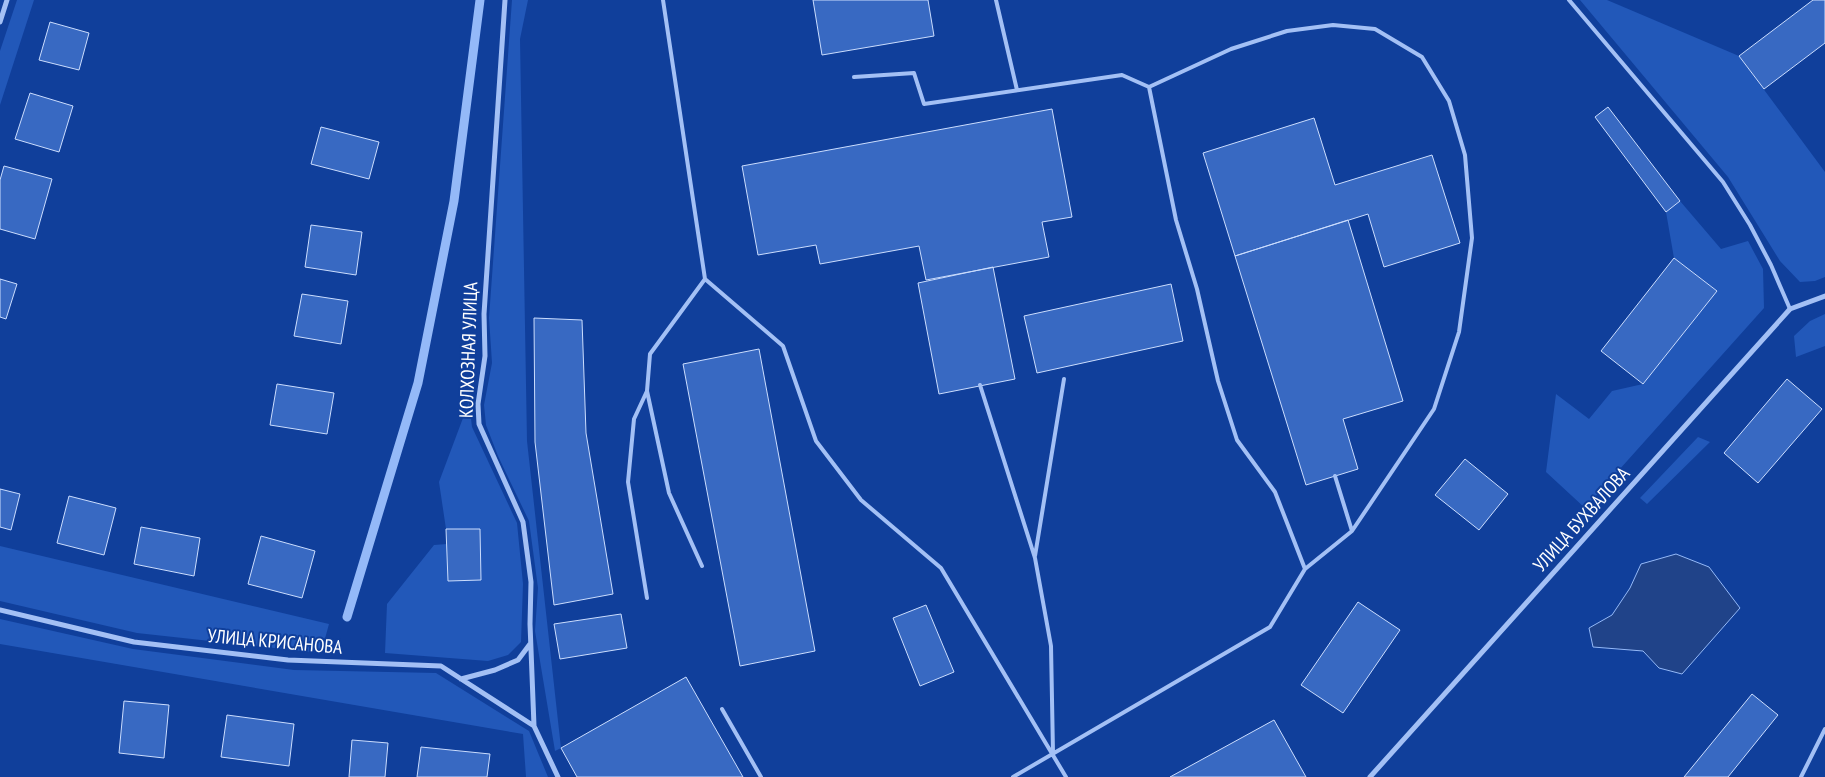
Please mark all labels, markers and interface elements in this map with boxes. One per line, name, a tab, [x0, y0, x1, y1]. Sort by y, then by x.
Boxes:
street label: КОЛХОЗНАЯ УЛИЦА	[454, 282, 482, 418]
street label: УЛИЦА БУХВАЛОВА	[1528, 462, 1634, 576]
street label: УЛИЦА КРИСАНОВА	[207, 623, 343, 659]

